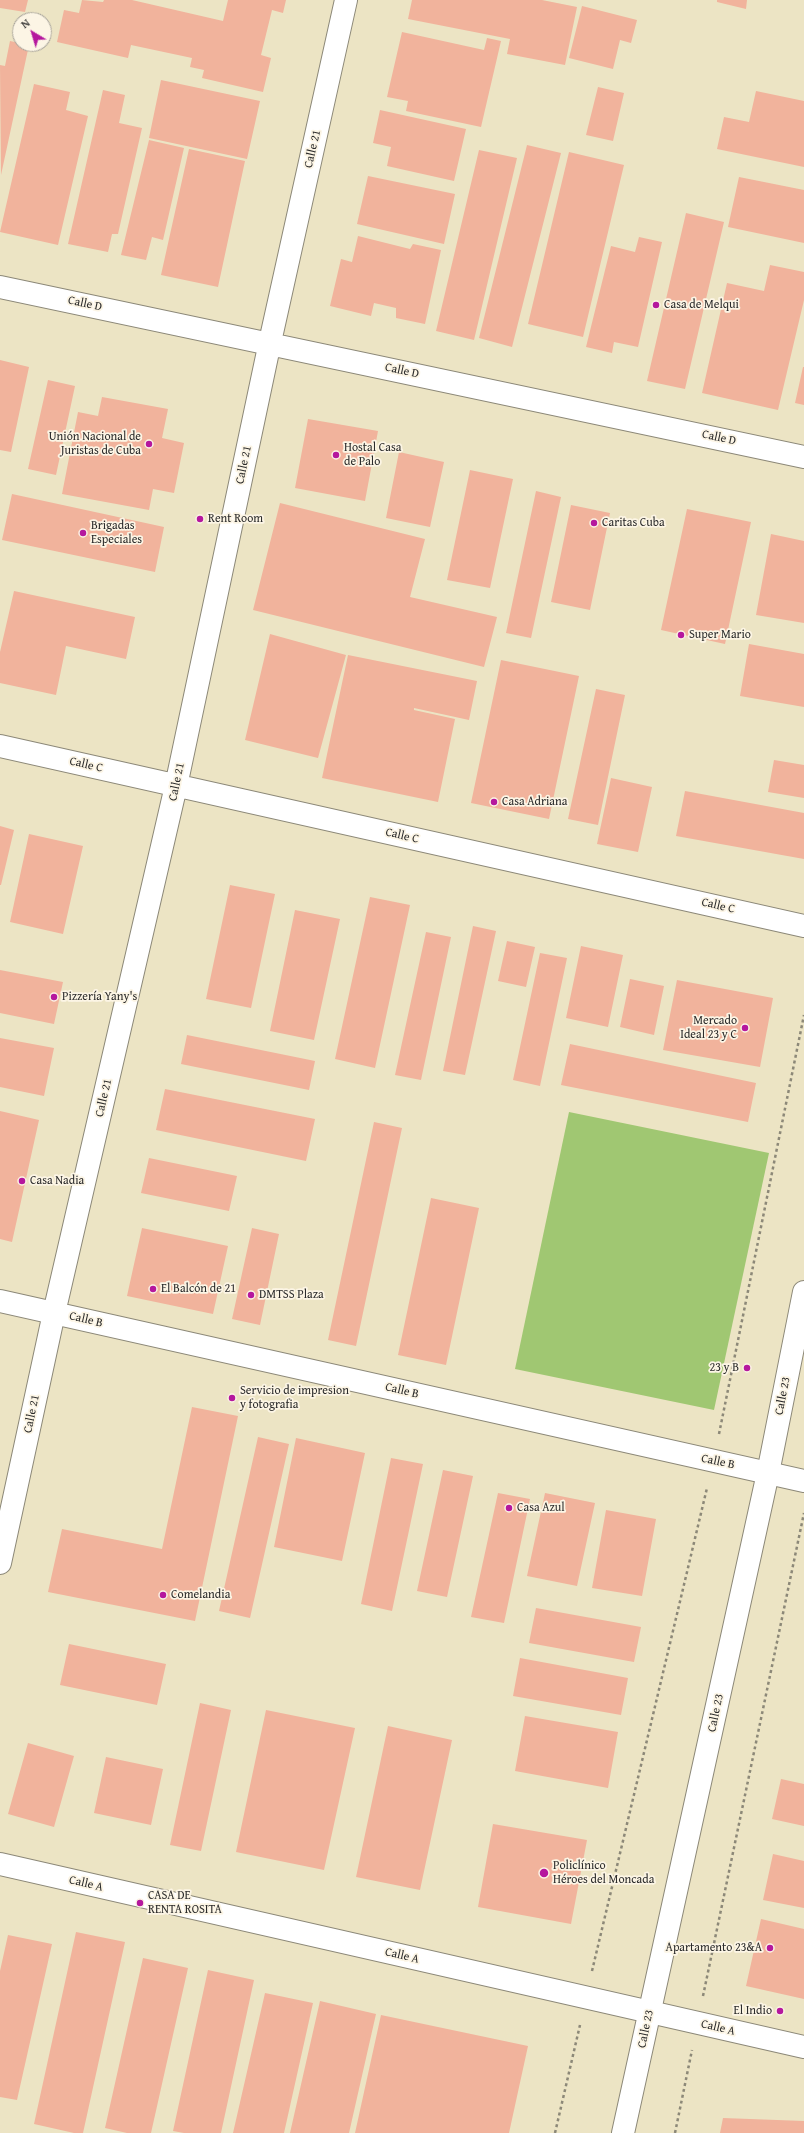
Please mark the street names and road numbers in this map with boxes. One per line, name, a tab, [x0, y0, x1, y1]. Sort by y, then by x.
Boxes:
street label: Calle 21	[302, 128, 324, 170]
street label: Calle D	[67, 293, 103, 315]
street label: Calle D	[384, 360, 420, 382]
street label: Calle D	[701, 427, 737, 449]
street label: Calle 21	[233, 445, 255, 485]
street label: Calle C	[68, 754, 104, 776]
street label: Calle 21	[166, 762, 188, 802]
street label: Calle C	[384, 825, 420, 847]
street label: Calle C	[700, 895, 736, 917]
street label: Calle 21	[93, 1077, 115, 1119]
street label: Calle B	[68, 1309, 104, 1331]
street label: Calle 23	[772, 1376, 794, 1416]
street label: Calle B	[384, 1380, 420, 1402]
street label: Calle 21	[21, 1394, 43, 1434]
street label: Calle B	[700, 1451, 736, 1473]
street label: Calle 23	[705, 1693, 727, 1733]
street label: Calle A	[68, 1873, 104, 1895]
street label: Calle A	[384, 1945, 420, 1967]
street label: Calle 23	[635, 2009, 657, 2049]
street label: Calle A	[700, 2017, 736, 2039]

